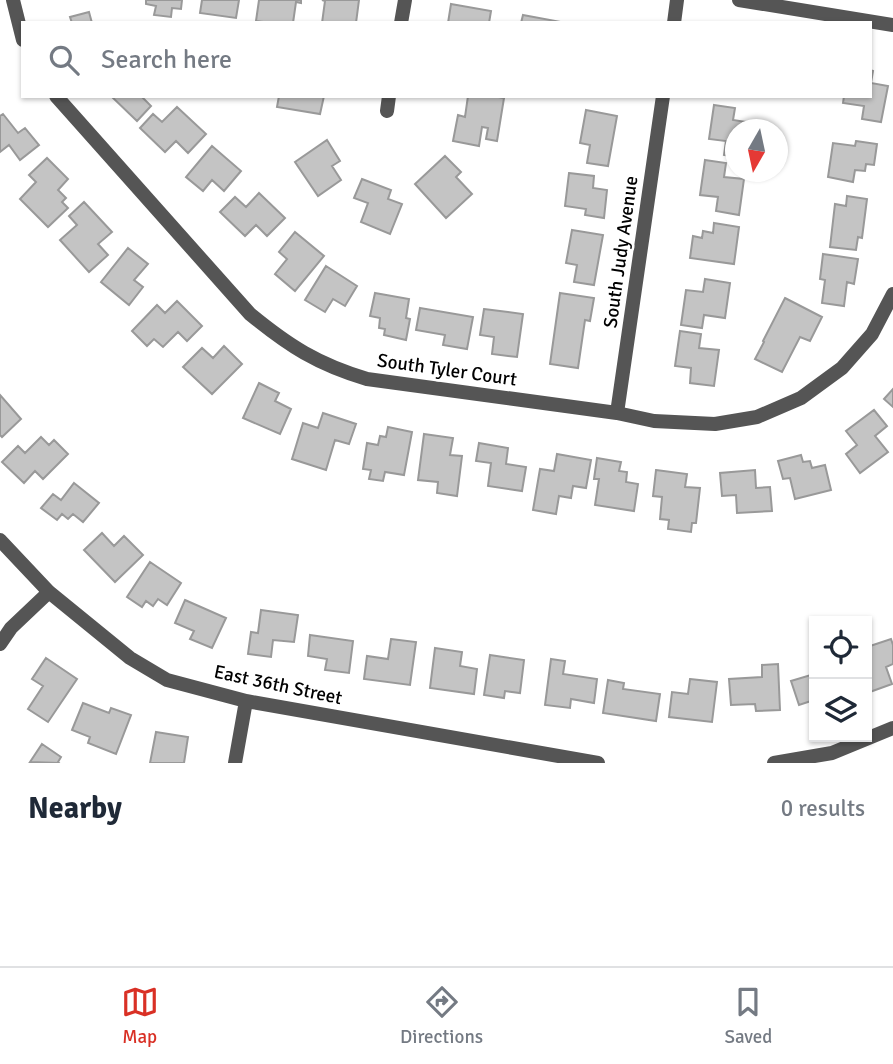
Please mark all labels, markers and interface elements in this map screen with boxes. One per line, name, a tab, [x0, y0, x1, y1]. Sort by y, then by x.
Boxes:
search box	[21, 21, 872, 98]
icon: search	[45, 41, 83, 79]
text: Search here	[101, 44, 232, 76]
north arrow	[725, 119, 788, 182]
street label: South Judy Avenue	[598, 174, 644, 330]
street label: South Tyler Court	[376, 348, 519, 392]
map controls	[809, 616, 872, 742]
button: locate	[809, 616, 872, 679]
street label: East 36th Street	[212, 660, 345, 710]
button: layers	[809, 679, 872, 742]
text: Nearby	[28, 790, 122, 827]
text: 0 results	[781, 794, 865, 823]
tab: Map	[121, 983, 159, 1049]
tab: Directions	[400, 983, 483, 1049]
tab: Saved	[724, 983, 772, 1049]

